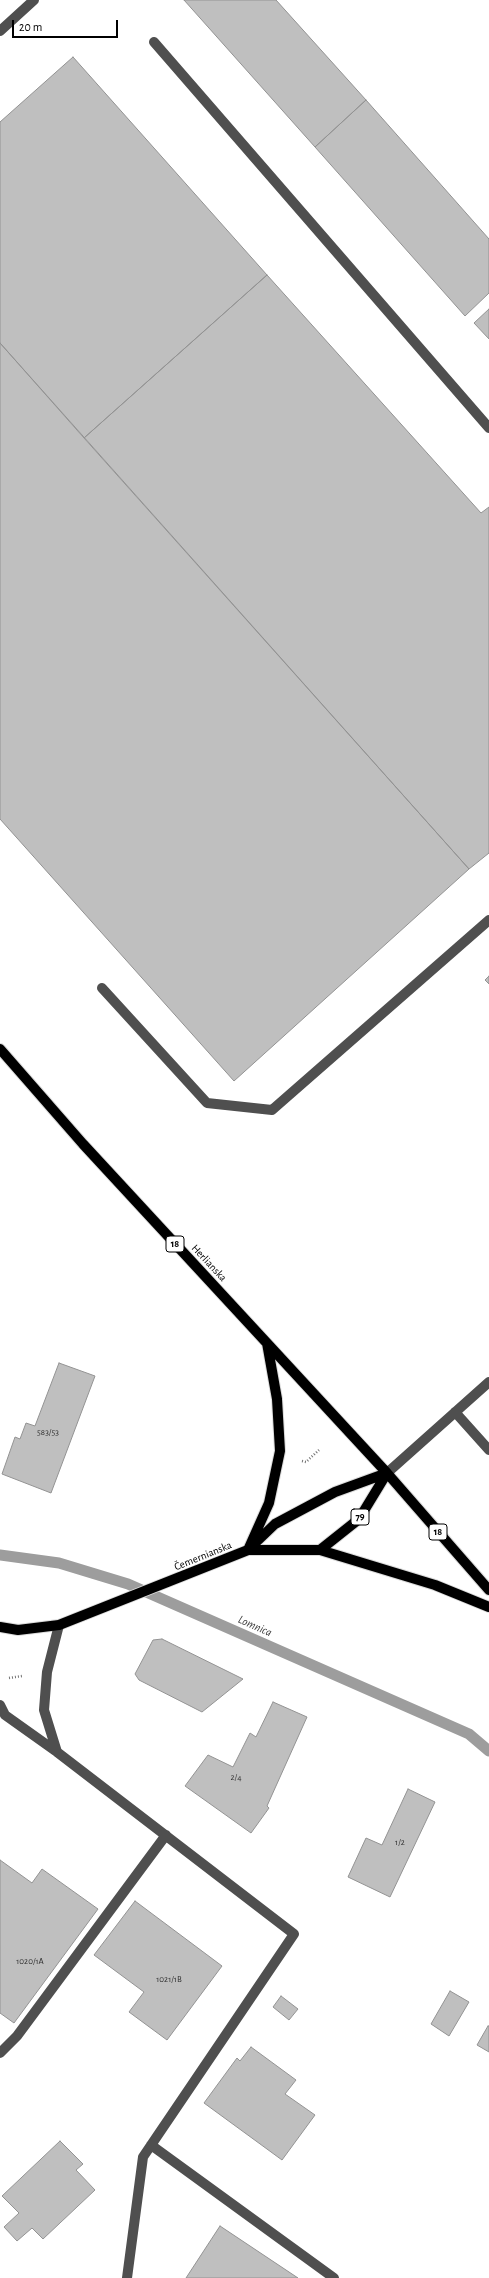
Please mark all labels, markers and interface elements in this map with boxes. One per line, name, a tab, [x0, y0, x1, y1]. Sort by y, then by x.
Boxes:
scale bar	[14, 12, 120, 38]
text: 20 m	[19, 21, 42, 33]
road number: 18	[166, 1236, 184, 1252]
street label: Herlianska	[189, 1242, 229, 1284]
house number: 583/53	[37, 1427, 59, 1437]
road number: 79	[351, 1509, 369, 1525]
road number: 18	[429, 1524, 447, 1540]
street label: Čemernianska	[172, 1538, 234, 1574]
water label: Lomnica	[236, 1612, 274, 1640]
house number: 2/4	[230, 1772, 242, 1782]
house number: 1/2	[395, 1837, 405, 1847]
house number: 1020/1A	[16, 1956, 44, 1966]
house number: 1021/1B	[156, 1974, 182, 1984]

